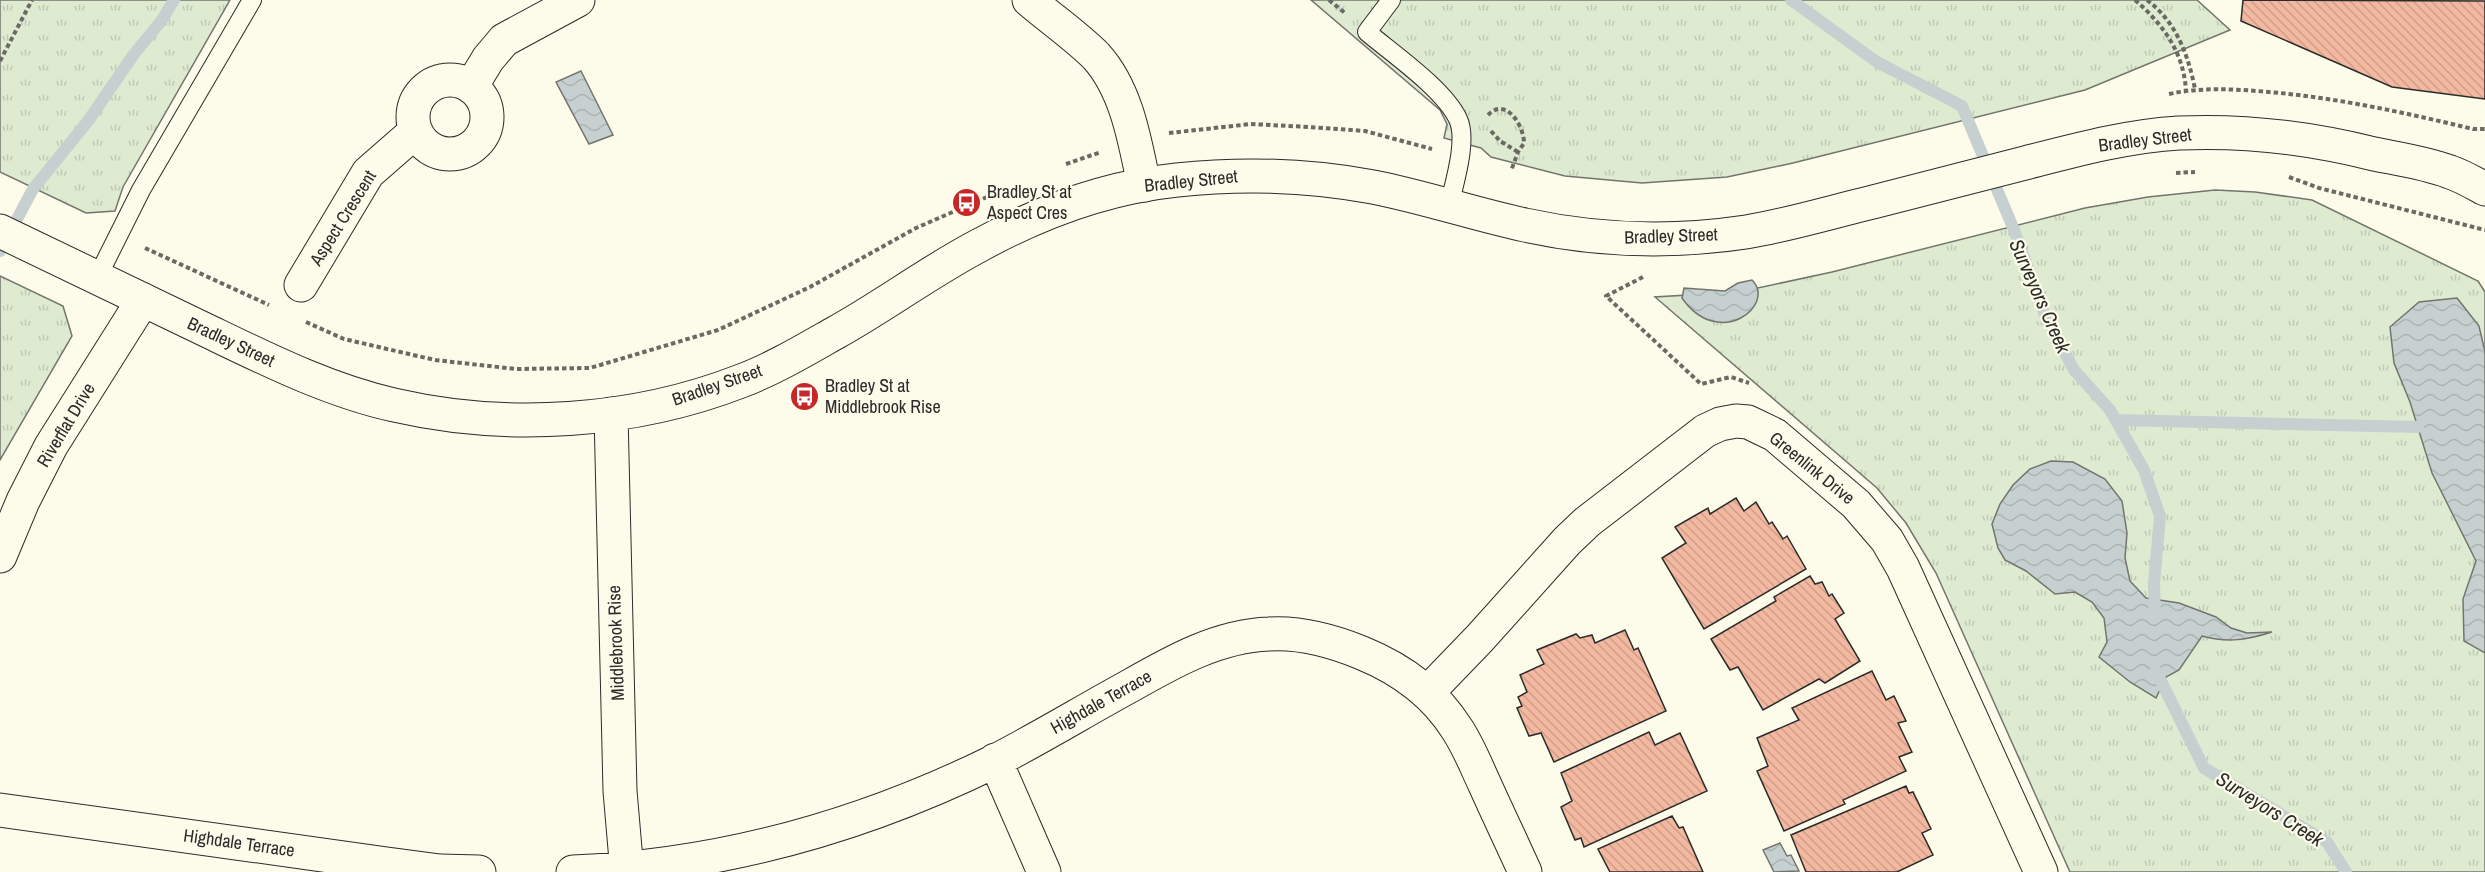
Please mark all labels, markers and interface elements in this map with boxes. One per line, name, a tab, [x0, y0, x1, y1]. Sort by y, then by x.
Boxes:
street label: Bradley Street	[2097, 121, 2193, 158]
street label: Bradley Street	[1143, 163, 1239, 198]
street label: Aspect Crescent	[303, 165, 382, 271]
place label: Bradley St at Aspect Cres	[986, 179, 1072, 225]
bus stop icon: Bradley St at Aspect Cres	[950, 186, 982, 218]
street label: Bradley Street	[1624, 221, 1718, 250]
water label: Surveyors Creek	[2003, 235, 2078, 358]
street label: Bradley Street	[184, 310, 279, 373]
street label: Bradley Street	[669, 357, 765, 412]
place label: Bradley St at Middlebrook Rise	[825, 373, 941, 419]
street label: Riverflat Drive	[31, 378, 101, 472]
bus stop icon: Bradley St at Middlebrook Rise	[788, 380, 820, 412]
street label: Greenlink Drive	[1764, 425, 1860, 510]
street label: Middlebrook Rise	[601, 585, 630, 701]
street label: Highdale Terrace	[1046, 663, 1156, 740]
water label: Surveyors Creek	[2211, 765, 2330, 853]
street label: Highdale Terrace	[182, 822, 296, 863]

